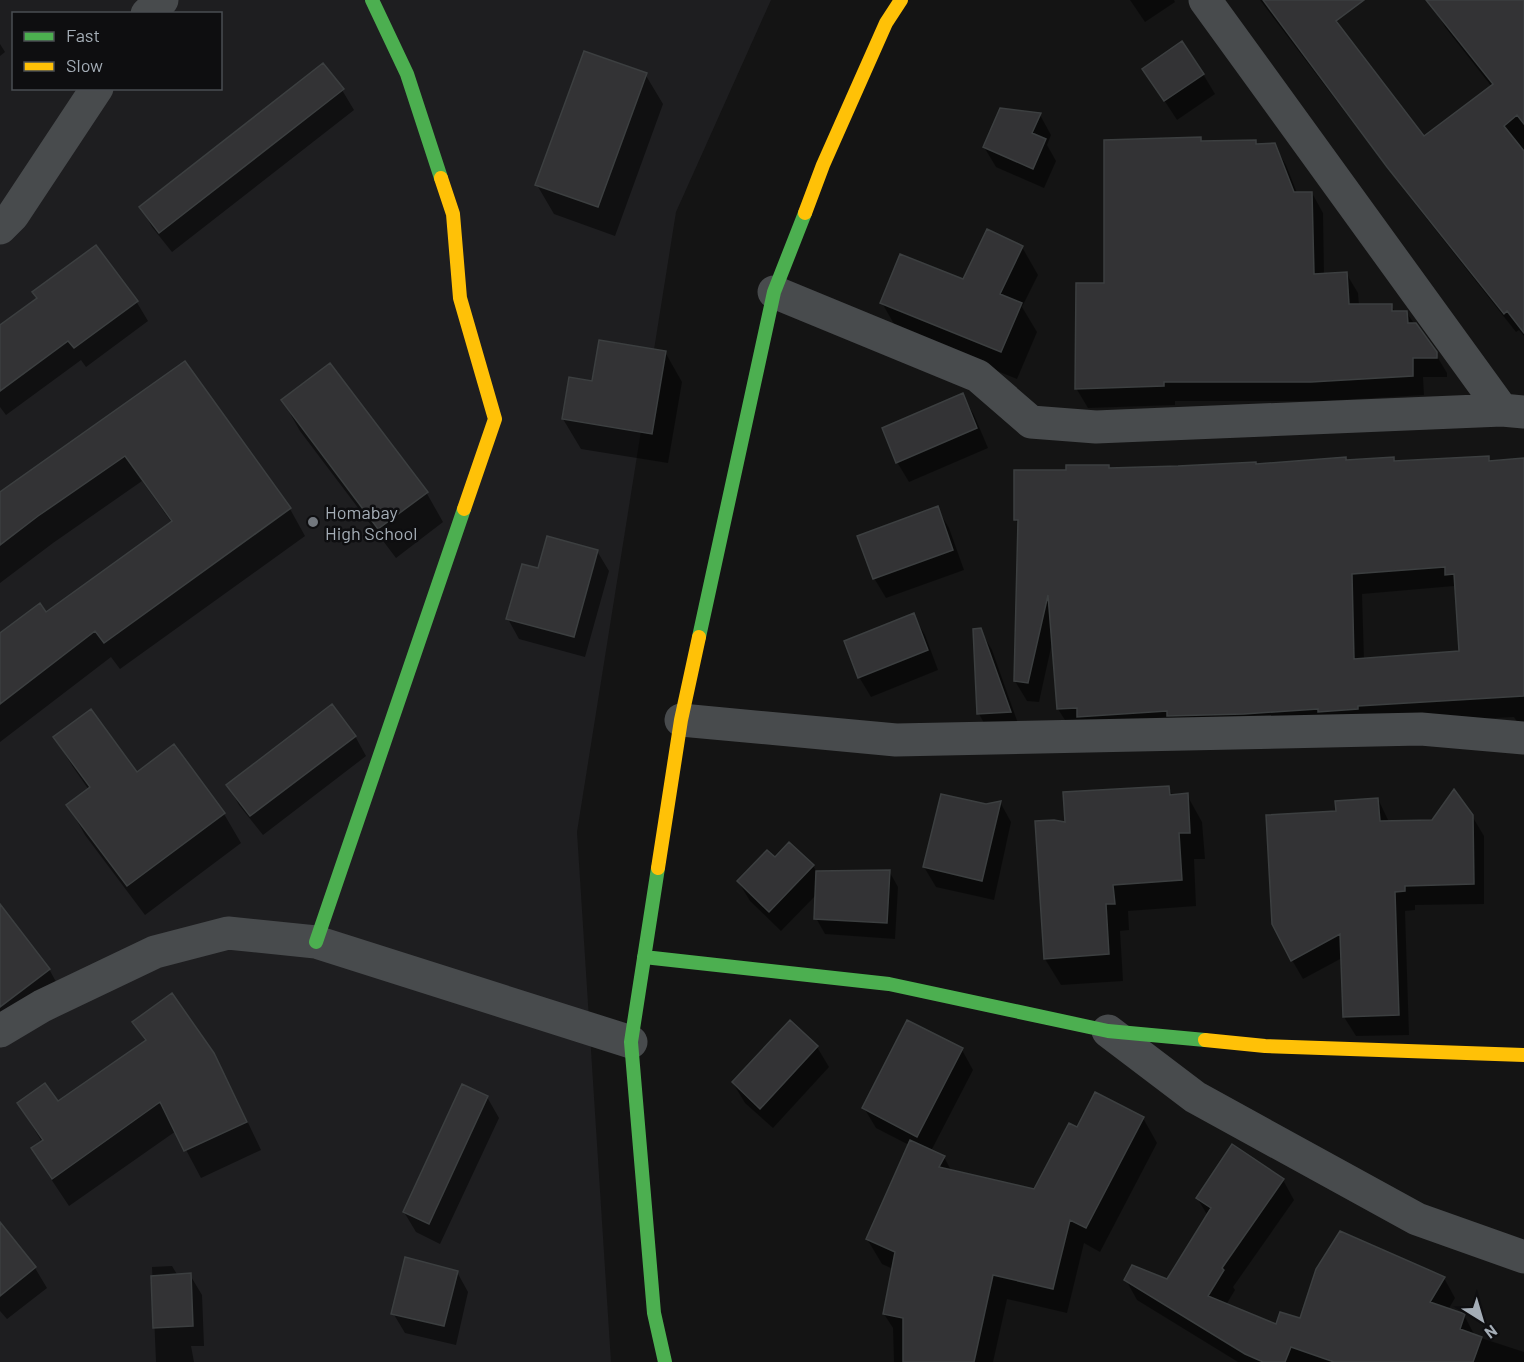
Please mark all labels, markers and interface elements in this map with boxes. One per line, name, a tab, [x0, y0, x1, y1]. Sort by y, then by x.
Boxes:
legend	[12, 12, 222, 90]
text: Fast	[66, 24, 100, 46]
text: Slow	[66, 54, 103, 76]
place label: Homabay High School	[325, 501, 418, 544]
marker: Homabay High School	[306, 515, 320, 529]
north arrow	[1452, 1290, 1512, 1350]
text: N	[1481, 1322, 1501, 1343]

